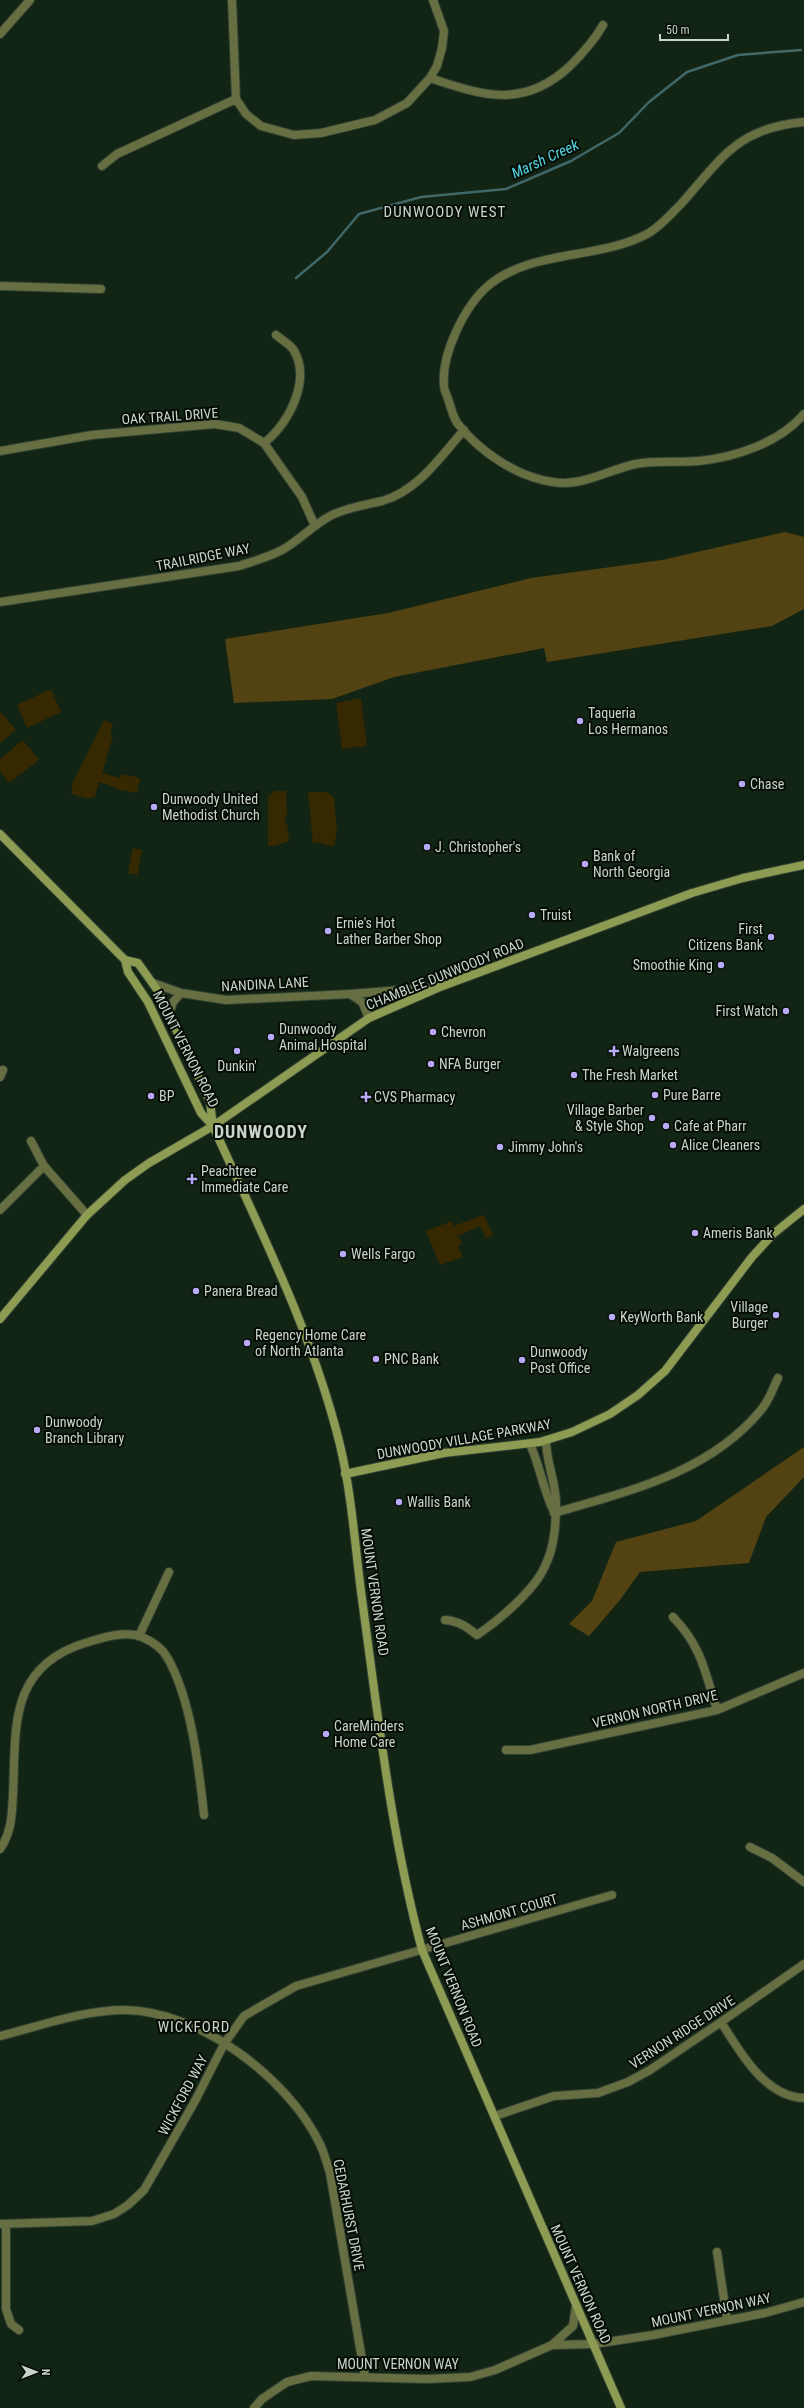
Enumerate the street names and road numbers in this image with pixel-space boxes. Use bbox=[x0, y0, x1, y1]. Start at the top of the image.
street label: OAK TRAIL DRIVE bbox=[121, 405, 219, 427]
street label: TRAILRIDGE WAY bbox=[155, 540, 252, 574]
street label: CHAMBLEE DUNWOODY ROAD bbox=[364, 935, 526, 1013]
street label: NANDINA LANE bbox=[221, 974, 309, 994]
street label: MOUNT VERNON ROAD bbox=[150, 988, 222, 1110]
street label: DUNWOODY VILLAGE PARKWAY bbox=[376, 1416, 553, 1462]
street label: MOUNT VERNON ROAD bbox=[358, 1527, 392, 1657]
street label: VERNON NORTH DRIVE bbox=[591, 1687, 719, 1731]
street label: ASHMONT COURT bbox=[459, 1891, 559, 1933]
street label: MOUNT VERNON ROAD bbox=[423, 1924, 485, 2050]
street label: VERNON RIDGE DRIVE bbox=[626, 1992, 738, 2072]
street label: WICKFORD WAY bbox=[155, 2052, 211, 2138]
street label: CEDARHURST DRIVE bbox=[330, 2158, 368, 2272]
street label: MOUNT VERNON ROAD bbox=[548, 2222, 614, 2346]
street label: MOUNT VERNON WAY bbox=[650, 2289, 773, 2330]
street label: MOUNT VERNON WAY bbox=[337, 2356, 460, 2372]

